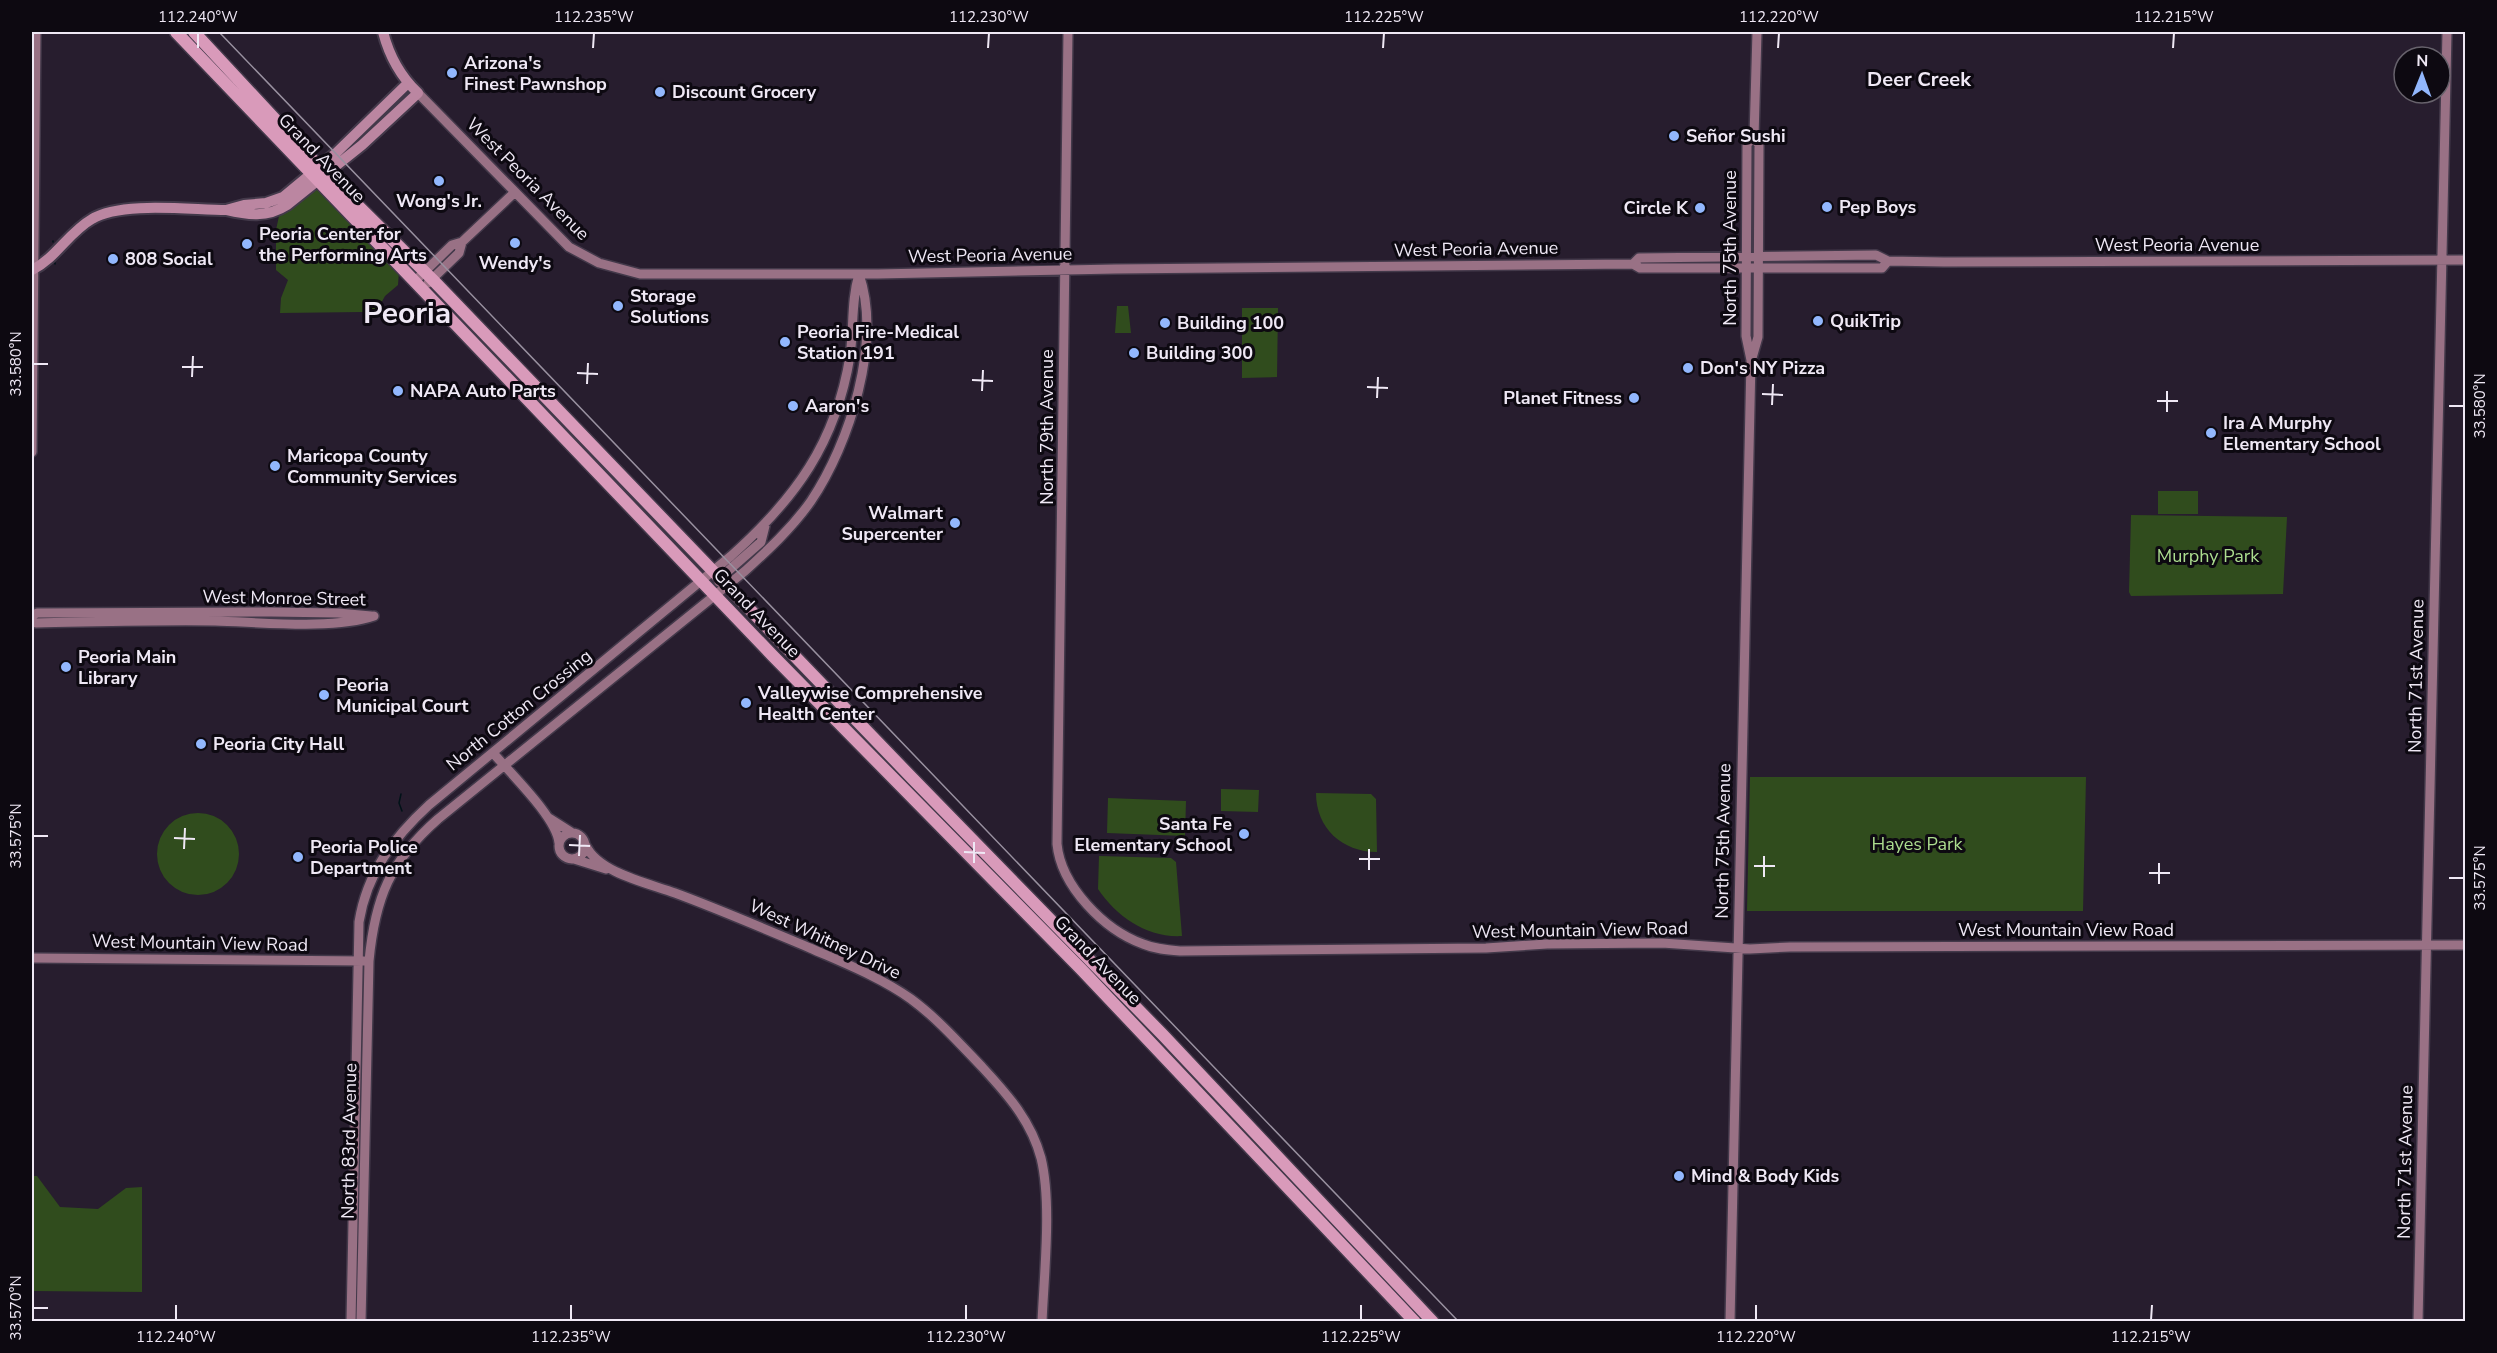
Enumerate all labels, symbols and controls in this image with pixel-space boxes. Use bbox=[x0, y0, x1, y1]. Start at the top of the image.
text: 112.240°W bbox=[158, 7, 238, 27]
text: 112.235°W bbox=[554, 7, 634, 27]
text: 112.230°W bbox=[949, 7, 1029, 27]
text: 112.225°W bbox=[1344, 7, 1424, 27]
text: 112.220°W bbox=[1739, 7, 1819, 27]
text: 112.215°W bbox=[2134, 7, 2214, 27]
north arrow bbox=[2392, 45, 2452, 105]
text: N bbox=[2416, 50, 2428, 72]
place label: Arizona's Finest Pawnshop bbox=[464, 51, 607, 96]
marker: Arizona's Finest Pawnshop bbox=[445, 66, 459, 80]
district label: Deer Creek bbox=[1867, 66, 1972, 93]
place label: Discount Grocery bbox=[672, 80, 817, 104]
marker: Discount Grocery bbox=[653, 85, 667, 99]
street label: Grand Avenue bbox=[273, 108, 371, 208]
street label: West Peoria Avenue bbox=[461, 112, 595, 246]
place label: Señor Sushi bbox=[1686, 124, 1786, 148]
marker: Señor Sushi bbox=[1667, 129, 1681, 143]
street label: North 75th Avenue bbox=[1718, 170, 1742, 326]
marker: Wong's Jr. bbox=[432, 174, 446, 188]
place label: Wong's Jr. bbox=[396, 189, 482, 213]
place label: Pep Boys bbox=[1839, 195, 1917, 219]
place label: Circle K bbox=[1624, 196, 1689, 220]
marker: Pep Boys bbox=[1820, 200, 1834, 214]
marker: Circle K bbox=[1693, 201, 1707, 215]
place label: Peoria Center for the Performing Arts bbox=[259, 222, 427, 267]
street label: West Peoria Avenue bbox=[2095, 233, 2259, 257]
marker: Wendy's bbox=[508, 236, 522, 250]
street label: West Peoria Avenue bbox=[1394, 236, 1558, 262]
marker: Peoria Center for the Performing Arts bbox=[240, 237, 254, 251]
street label: West Peoria Avenue bbox=[908, 242, 1072, 268]
place label: 808 Social bbox=[125, 247, 213, 271]
place label: Wendy's bbox=[479, 251, 552, 275]
marker: 808 Social bbox=[106, 252, 120, 266]
place label: Storage Solutions bbox=[630, 284, 709, 329]
district label: Peoria bbox=[363, 293, 451, 334]
marker: Storage Solutions bbox=[611, 299, 625, 313]
place label: QuikTrip bbox=[1830, 309, 1901, 333]
place label: Building 100 bbox=[1177, 311, 1284, 335]
marker: QuikTrip bbox=[1811, 314, 1825, 328]
marker: Building 100 bbox=[1158, 316, 1172, 330]
place label: Peoria Fire-Medical Station 191 bbox=[797, 320, 959, 365]
text: 33.580°N bbox=[6, 331, 26, 397]
marker: Peoria Fire-Medical Station 191 bbox=[778, 335, 792, 349]
place label: Building 300 bbox=[1146, 341, 1253, 365]
marker: Building 300 bbox=[1127, 346, 1141, 360]
street label: North 79th Avenue bbox=[1035, 349, 1059, 505]
place label: Don's NY Pizza bbox=[1700, 356, 1825, 380]
marker: Don's NY Pizza bbox=[1681, 361, 1695, 375]
text: 33.580°N bbox=[2470, 373, 2490, 439]
place label: NAPA Auto Parts bbox=[410, 379, 556, 403]
marker: NAPA Auto Parts bbox=[391, 384, 405, 398]
place label: Planet Fitness bbox=[1503, 386, 1622, 410]
marker: Planet Fitness bbox=[1627, 391, 1641, 405]
place label: Aaron's bbox=[805, 394, 869, 418]
marker: Aaron's bbox=[786, 399, 800, 413]
place label: Ira A Murphy Elementary School bbox=[2223, 411, 2381, 456]
marker: Ira A Murphy Elementary School bbox=[2204, 426, 2218, 440]
place label: Maricopa County Community Services bbox=[287, 444, 457, 489]
marker: Maricopa County Community Services bbox=[268, 459, 282, 473]
place label: Walmart Supercenter bbox=[842, 501, 943, 546]
marker: Walmart Supercenter bbox=[948, 516, 962, 530]
park label: Murphy Park bbox=[2157, 544, 2260, 568]
street label: Grand Avenue bbox=[708, 563, 806, 663]
street label: West Monroe Street bbox=[202, 585, 366, 611]
street label: North 71st Avenue bbox=[2403, 599, 2429, 753]
street label: North Cotton Crossing bbox=[441, 644, 597, 776]
place label: Peoria Main Library bbox=[78, 645, 176, 690]
marker: Peoria Main Library bbox=[59, 660, 73, 674]
place label: Peoria Municipal Court bbox=[336, 673, 468, 718]
place label: Valleywise Comprehensive Health Center bbox=[757, 681, 983, 726]
marker: Peoria Municipal Court bbox=[317, 688, 331, 702]
marker: Valleywise Comprehensive Health Center bbox=[739, 696, 753, 710]
place label: Peoria City Hall bbox=[213, 732, 344, 756]
marker: Peoria City Hall bbox=[194, 737, 208, 751]
street label: North 75th Avenue bbox=[1710, 763, 1736, 919]
text: 33.575°N bbox=[6, 803, 26, 869]
place label: Santa Fe Elementary School bbox=[1074, 812, 1232, 857]
marker: Santa Fe Elementary School bbox=[1237, 827, 1251, 841]
park label: Hayes Park bbox=[1871, 832, 1964, 856]
place label: Peoria Police Department bbox=[310, 835, 418, 880]
text: 33.575°N bbox=[2470, 845, 2490, 911]
marker: Peoria Police Department bbox=[291, 850, 305, 864]
street label: West Whitney Drive bbox=[745, 893, 905, 985]
street label: Grand Avenue bbox=[1049, 910, 1147, 1010]
street label: West Mountain View Road bbox=[1472, 916, 1688, 944]
street label: West Mountain View Road bbox=[1958, 918, 2174, 942]
street label: West Mountain View Road bbox=[92, 929, 308, 957]
street label: North 83rd Avenue bbox=[336, 1063, 362, 1219]
street label: North 71st Avenue bbox=[2392, 1085, 2418, 1239]
place label: Mind & Body Kids bbox=[1691, 1164, 1840, 1188]
marker: Mind & Body Kids bbox=[1672, 1169, 1686, 1183]
text: 33.570°N bbox=[6, 1275, 26, 1341]
text: 112.240°W bbox=[136, 1327, 216, 1347]
text: 112.235°W bbox=[531, 1327, 611, 1347]
text: 112.230°W bbox=[926, 1327, 1006, 1347]
text: 112.225°W bbox=[1321, 1327, 1401, 1347]
text: 112.220°W bbox=[1716, 1327, 1796, 1347]
text: 112.215°W bbox=[2111, 1327, 2191, 1347]

